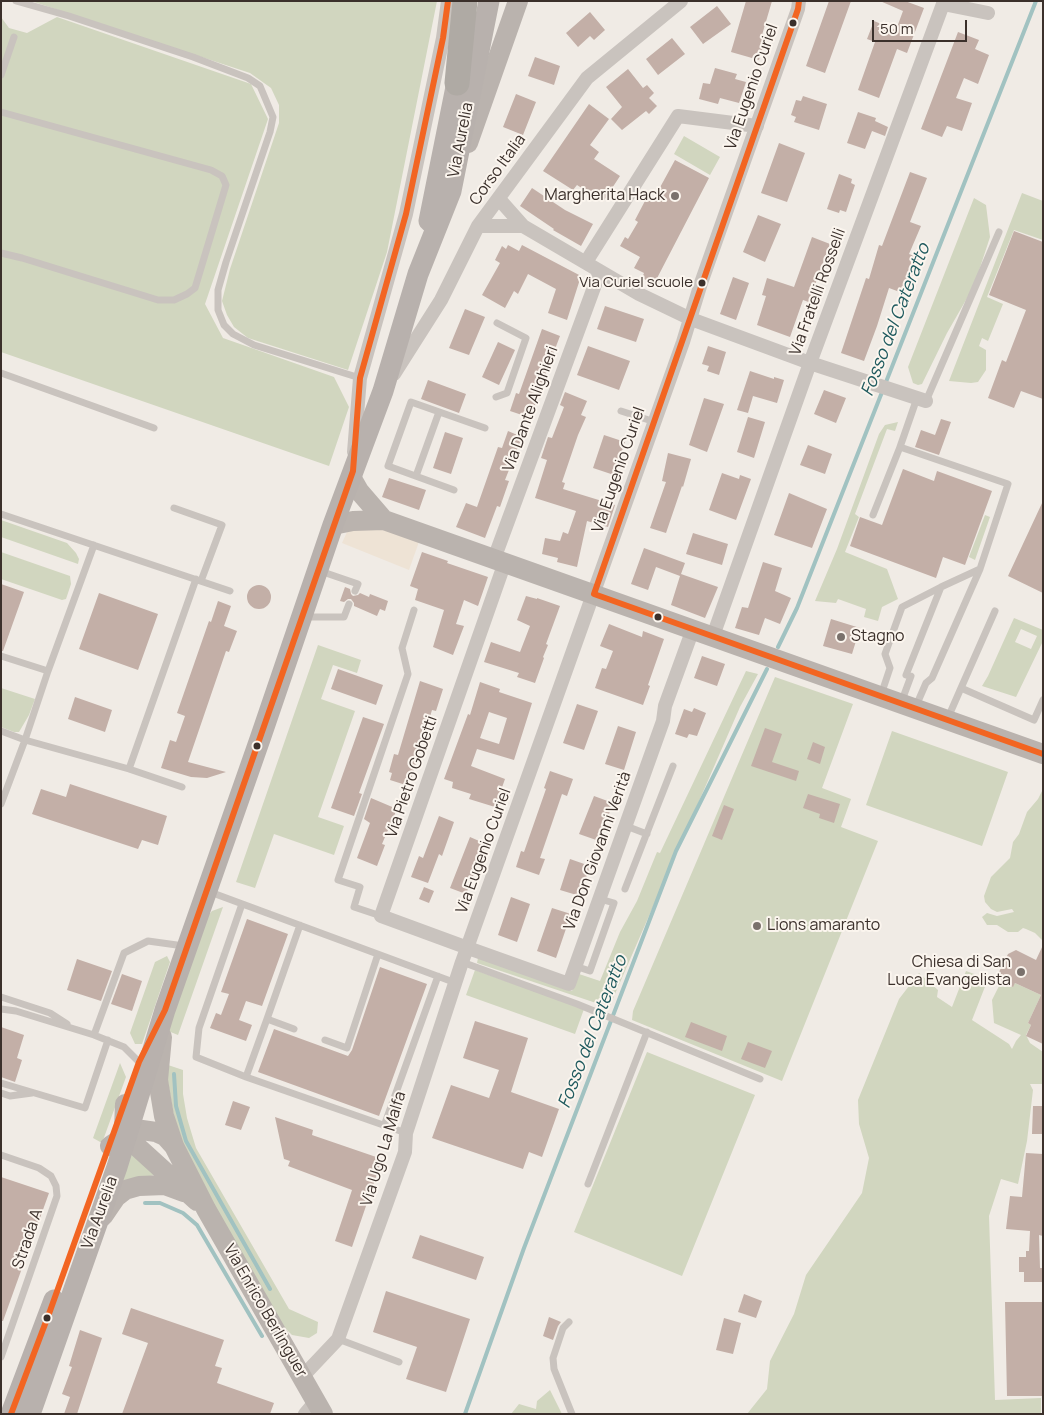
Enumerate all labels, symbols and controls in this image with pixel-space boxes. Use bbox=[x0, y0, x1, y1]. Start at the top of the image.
scale bar bbox=[874, 10, 969, 42]
unlabelled marker bbox=[788, 18, 798, 28]
text: 50 m bbox=[880, 18, 914, 39]
street label: Via Eugenio Curiel bbox=[721, 22, 783, 152]
street label: Via Aurelia bbox=[444, 101, 478, 179]
street label: Corso Italia bbox=[466, 131, 530, 209]
place label: Margherita Hack bbox=[544, 186, 665, 206]
marker: Margherita Hack bbox=[669, 190, 681, 202]
street label: Via Fratelli Rosselli bbox=[786, 226, 850, 358]
water label: Fosso del Cateratto bbox=[857, 241, 935, 399]
place label: Via Curiel scuole bbox=[579, 274, 693, 292]
marker: Via Curiel scuole bbox=[697, 278, 707, 288]
street label: Via Dante Alighieri bbox=[499, 344, 563, 474]
street label: Via Eugenio Curiel bbox=[588, 405, 650, 535]
unlabelled marker bbox=[653, 612, 663, 622]
place label: Stagno bbox=[851, 627, 905, 647]
marker: Stagno bbox=[835, 631, 847, 643]
street label: Via Pietro Gobetti bbox=[382, 713, 442, 841]
unlabelled marker bbox=[252, 741, 262, 751]
street label: Via Don Giovanni Verità bbox=[560, 769, 636, 933]
street label: Via Eugenio Curiel bbox=[452, 786, 516, 916]
place label: Lions amaranto bbox=[767, 916, 880, 936]
marker: Lions amaranto bbox=[751, 920, 763, 932]
water label: Fosso del Cateratto bbox=[554, 953, 632, 1111]
place label: Chiesa di San Luca Evangelista bbox=[887, 953, 1011, 991]
marker: Chiesa di San Luca Evangelista bbox=[1015, 966, 1027, 978]
street label: Via Ugo La Malfa bbox=[357, 1089, 411, 1209]
street label: Via Aurelia bbox=[78, 1174, 122, 1252]
street label: Strada A bbox=[9, 1206, 47, 1272]
street label: Via Enrico Berlinguer bbox=[219, 1241, 311, 1381]
unlabelled marker bbox=[42, 1313, 52, 1323]

